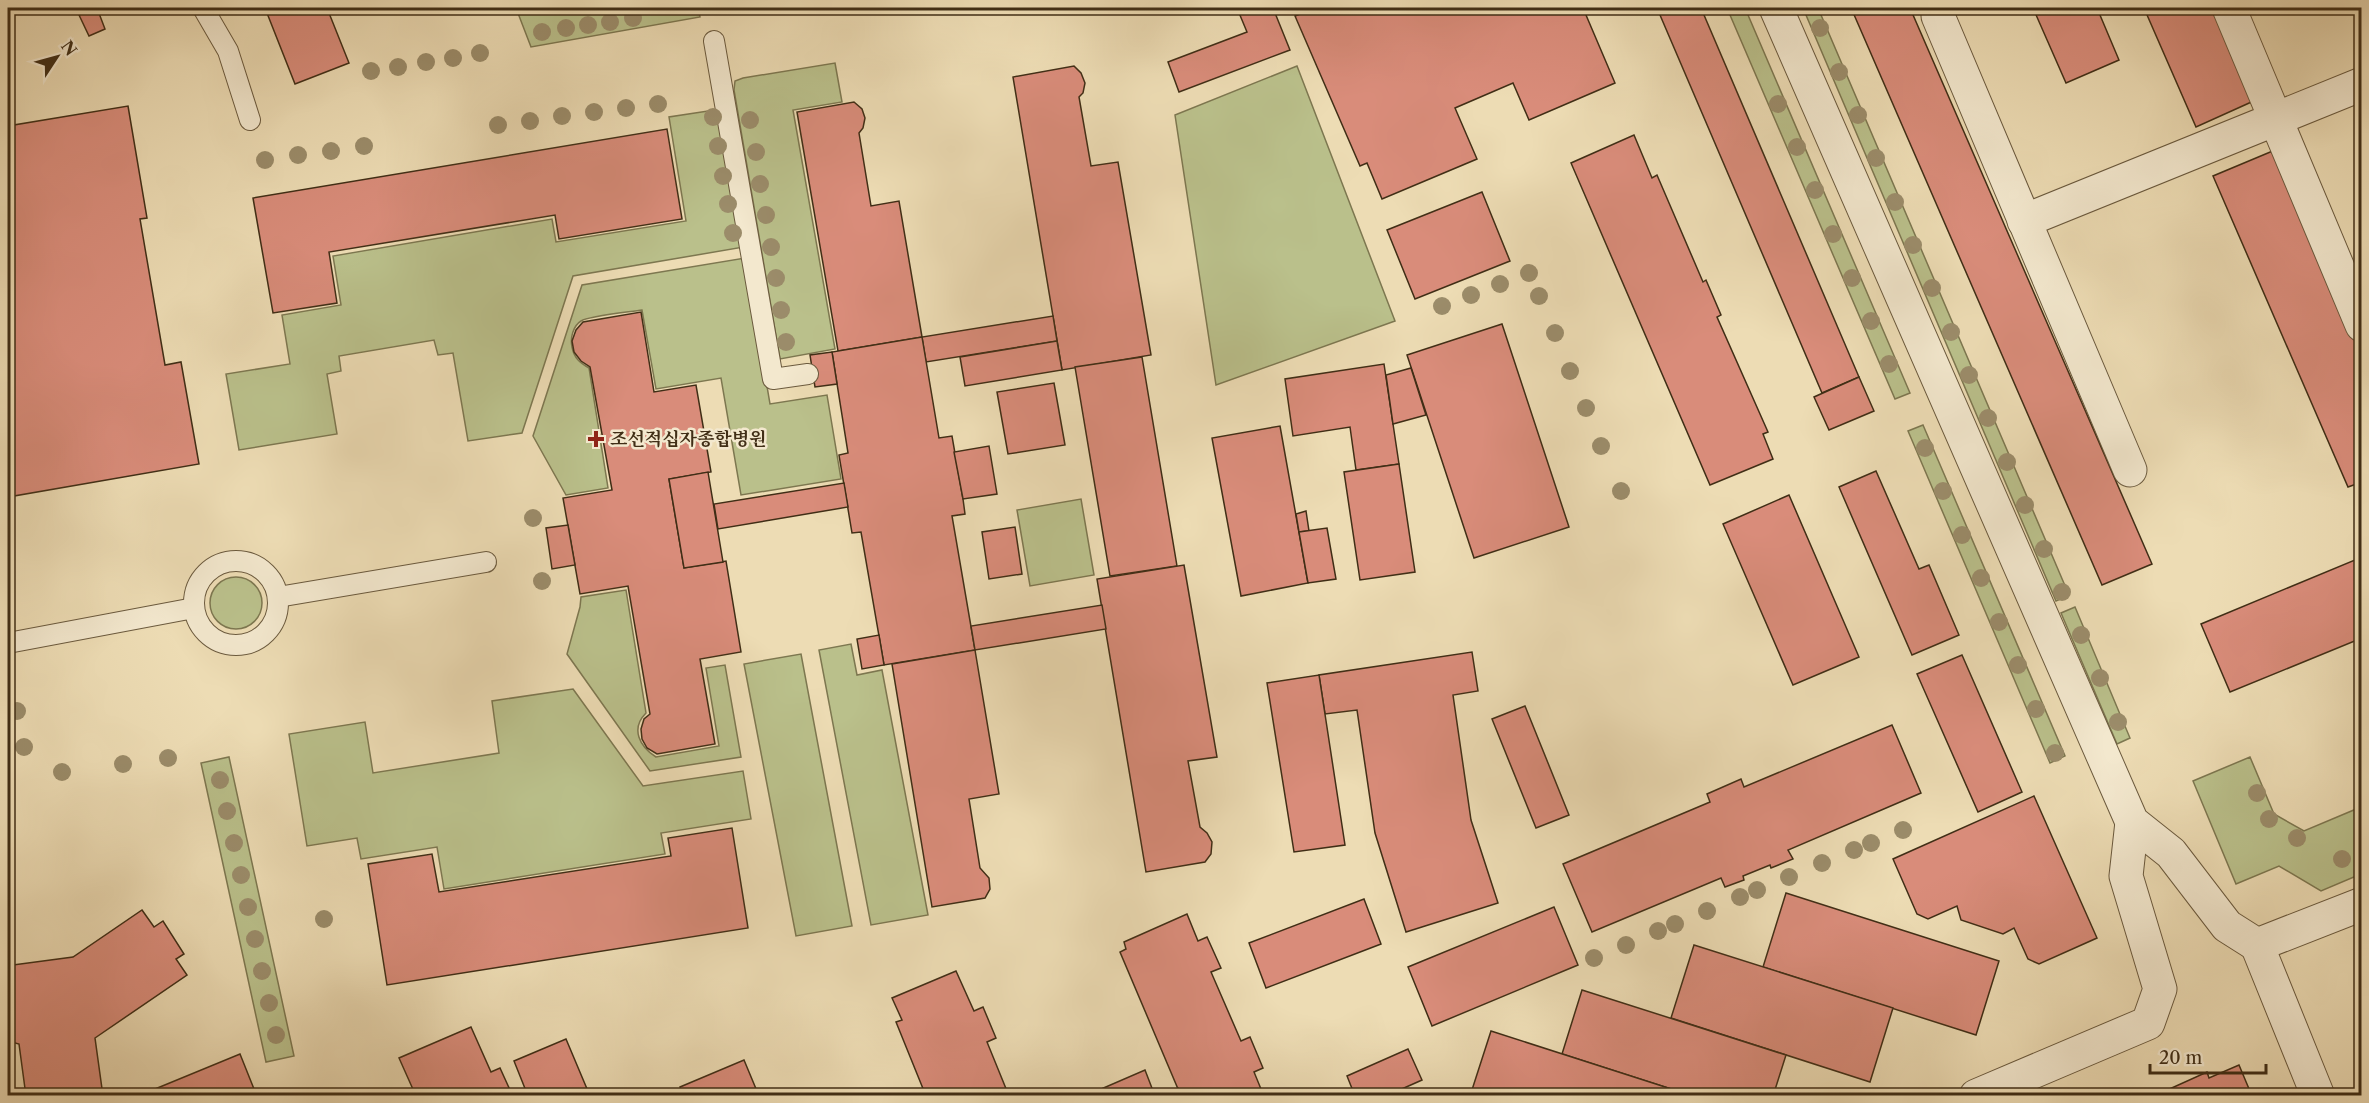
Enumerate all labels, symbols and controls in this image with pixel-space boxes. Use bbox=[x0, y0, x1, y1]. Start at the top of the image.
north arrow bbox=[27, 27, 87, 87]
text: N bbox=[57, 37, 81, 60]
place label: 조선적십자종합병원 bbox=[610, 428, 767, 450]
marker: 조선적십자종합병원 bbox=[587, 430, 605, 448]
scale bar bbox=[2150, 1037, 2266, 1075]
text: 20 m bbox=[2159, 1047, 2203, 1069]

